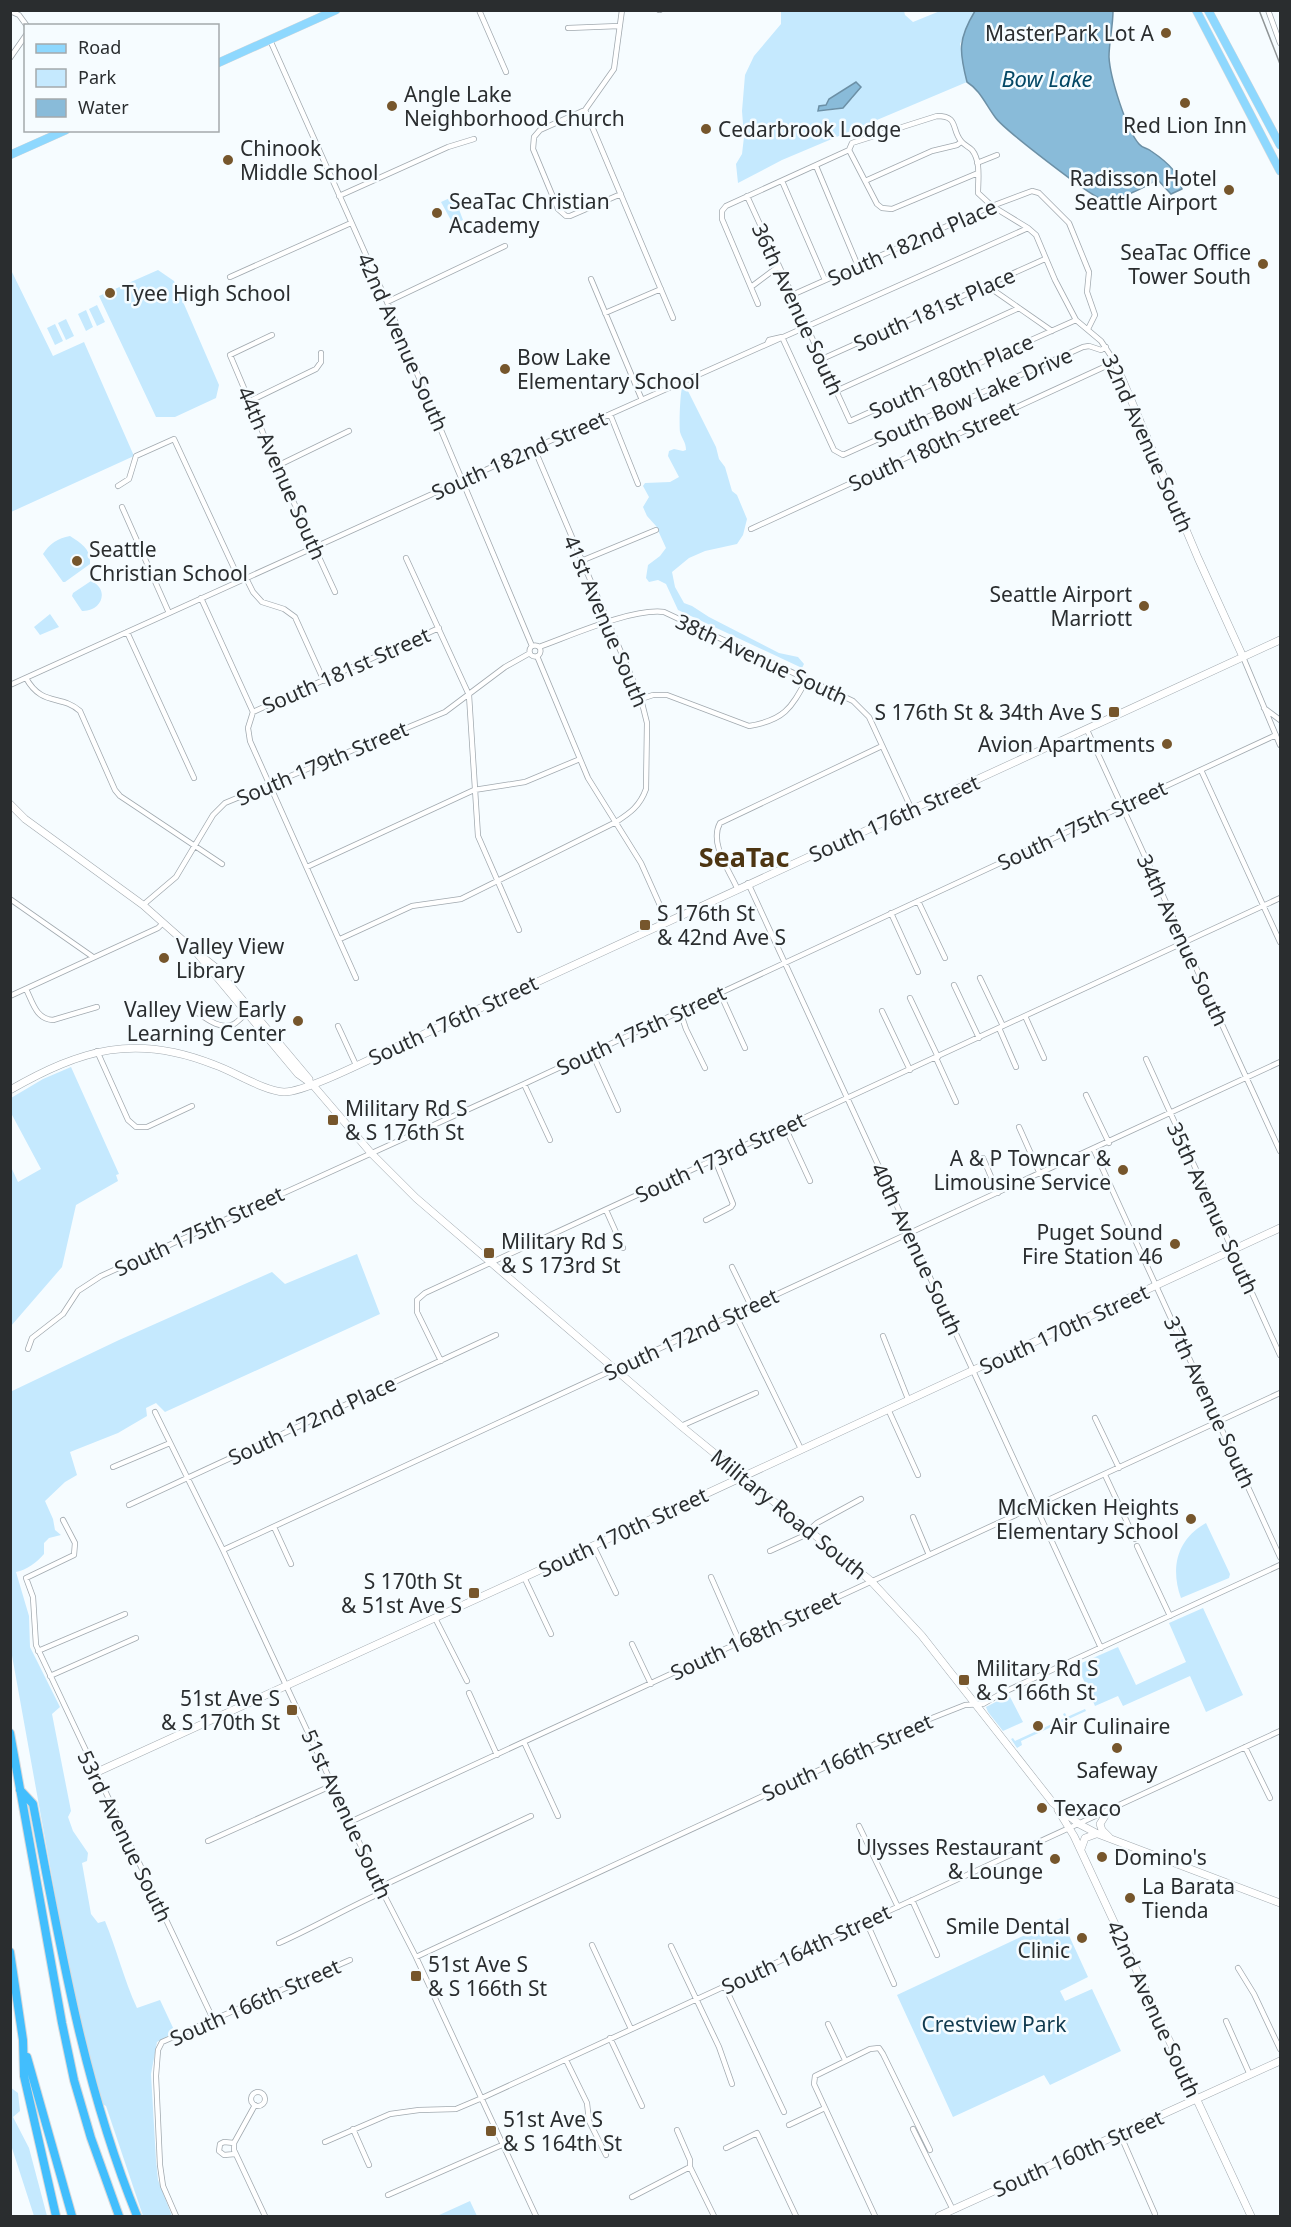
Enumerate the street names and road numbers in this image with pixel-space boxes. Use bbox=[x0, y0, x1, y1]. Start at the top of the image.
street label: South 182nd Place bbox=[823, 192, 1001, 292]
street label: 36th Avenue South bbox=[746, 218, 850, 400]
street label: 42nd Avenue South bbox=[351, 248, 455, 436]
street label: South 181st Place bbox=[849, 261, 1019, 357]
street label: South 180th Place bbox=[864, 327, 1038, 425]
street label: South Bow Lake Drive bbox=[869, 341, 1077, 453]
street label: 32nd Avenue South bbox=[1096, 349, 1200, 537]
street label: 44th Avenue South bbox=[231, 382, 333, 564]
street label: South 180th Street bbox=[844, 394, 1023, 498]
street label: South 182nd Street bbox=[427, 404, 612, 506]
street label: 41st Avenue South bbox=[557, 531, 655, 711]
street label: 38th Avenue South bbox=[671, 607, 853, 711]
street label: South 181st Street bbox=[258, 620, 435, 720]
street label: South 179th Street bbox=[232, 714, 413, 812]
street label: South 176th Street bbox=[804, 768, 984, 868]
street label: South 175th Street bbox=[993, 773, 1172, 877]
street label: 34th Avenue South bbox=[1131, 849, 1235, 1031]
street label: South 176th Street bbox=[364, 968, 543, 1072]
street label: South 175th Street bbox=[552, 978, 731, 1082]
street label: South 173rd Street bbox=[630, 1105, 810, 1209]
street label: 35th Avenue South bbox=[1161, 1117, 1265, 1299]
street label: 40th Avenue South bbox=[865, 1158, 969, 1340]
street label: South 175th Street bbox=[110, 1179, 289, 1283]
street label: South 170th Street bbox=[975, 1277, 1154, 1381]
street label: South 172nd Street bbox=[599, 1281, 783, 1387]
street label: 37th Avenue South bbox=[1158, 1311, 1262, 1493]
street label: South 172nd Place bbox=[223, 1369, 401, 1471]
street label: Military Road South bbox=[705, 1442, 873, 1586]
street label: South 170th Street bbox=[534, 1480, 713, 1584]
street label: South 168th Street bbox=[666, 1583, 845, 1687]
street label: South 166th Street bbox=[757, 1707, 937, 1807]
street label: 51st Avenue South bbox=[295, 1725, 399, 1903]
street label: 53rd Avenue South bbox=[71, 1746, 179, 1926]
street label: South 164th Street bbox=[717, 1897, 896, 2001]
street label: 42nd Avenue South bbox=[1101, 1916, 1207, 2102]
street label: South 166th Street bbox=[165, 1952, 345, 2052]
street label: South 160th Street bbox=[988, 2103, 1168, 2203]

